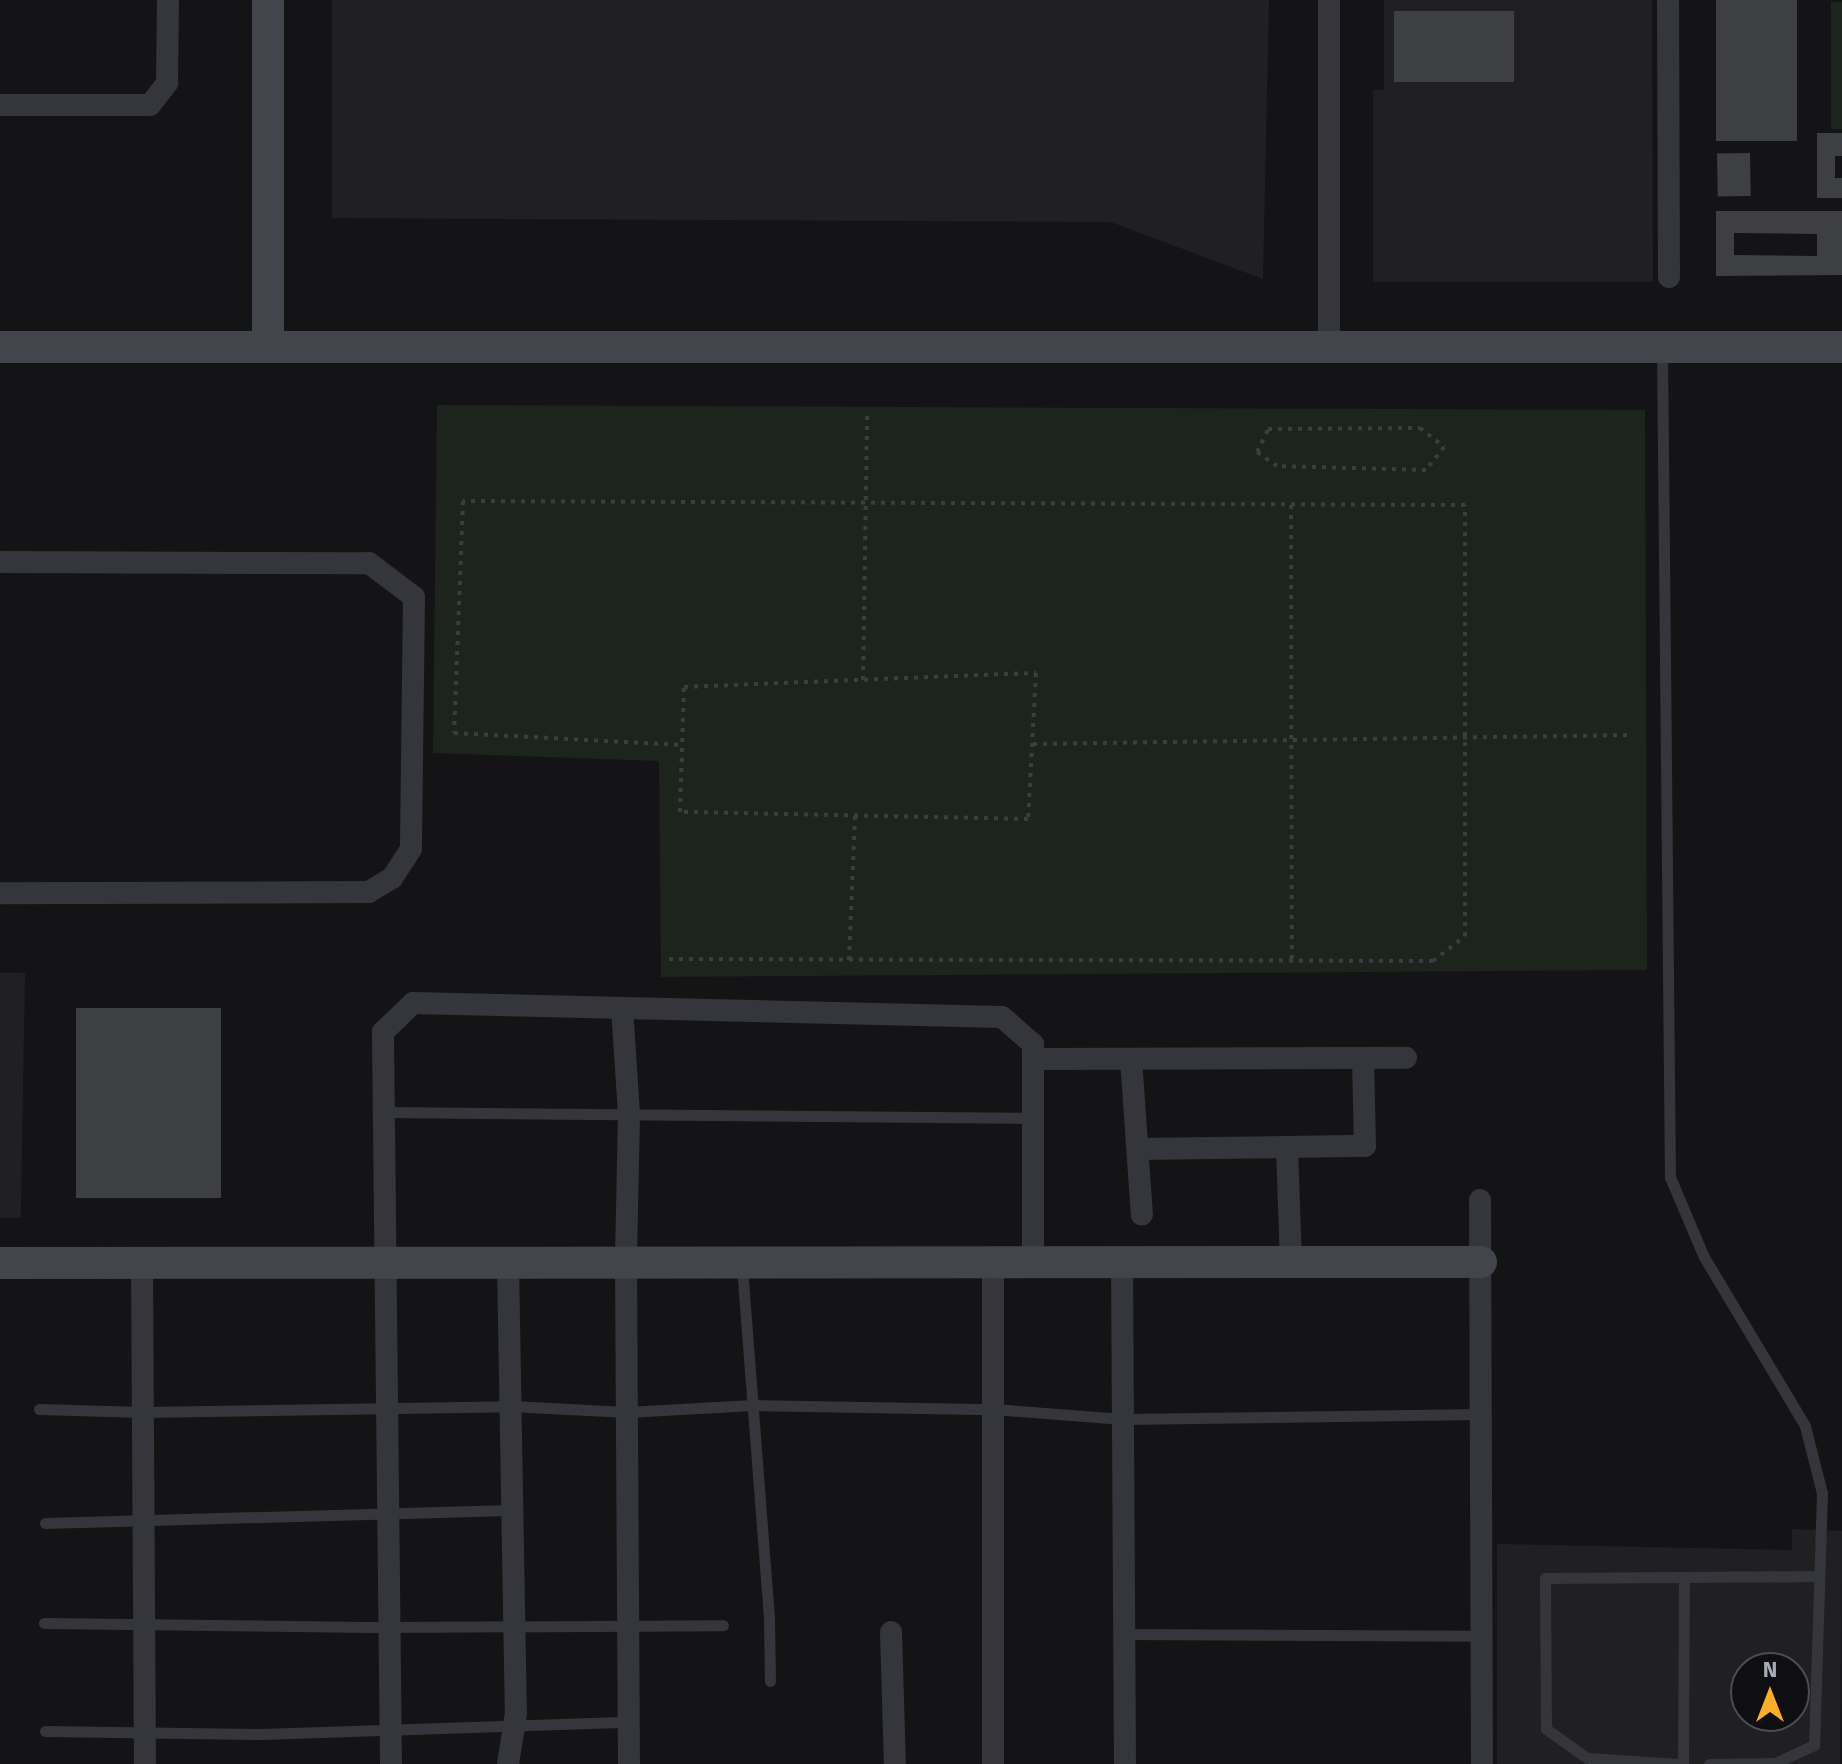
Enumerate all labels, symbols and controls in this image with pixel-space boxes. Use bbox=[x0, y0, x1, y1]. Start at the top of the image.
north arrow bbox=[1730, 1652, 1810, 1732]
text: N bbox=[1763, 1656, 1777, 1683]

